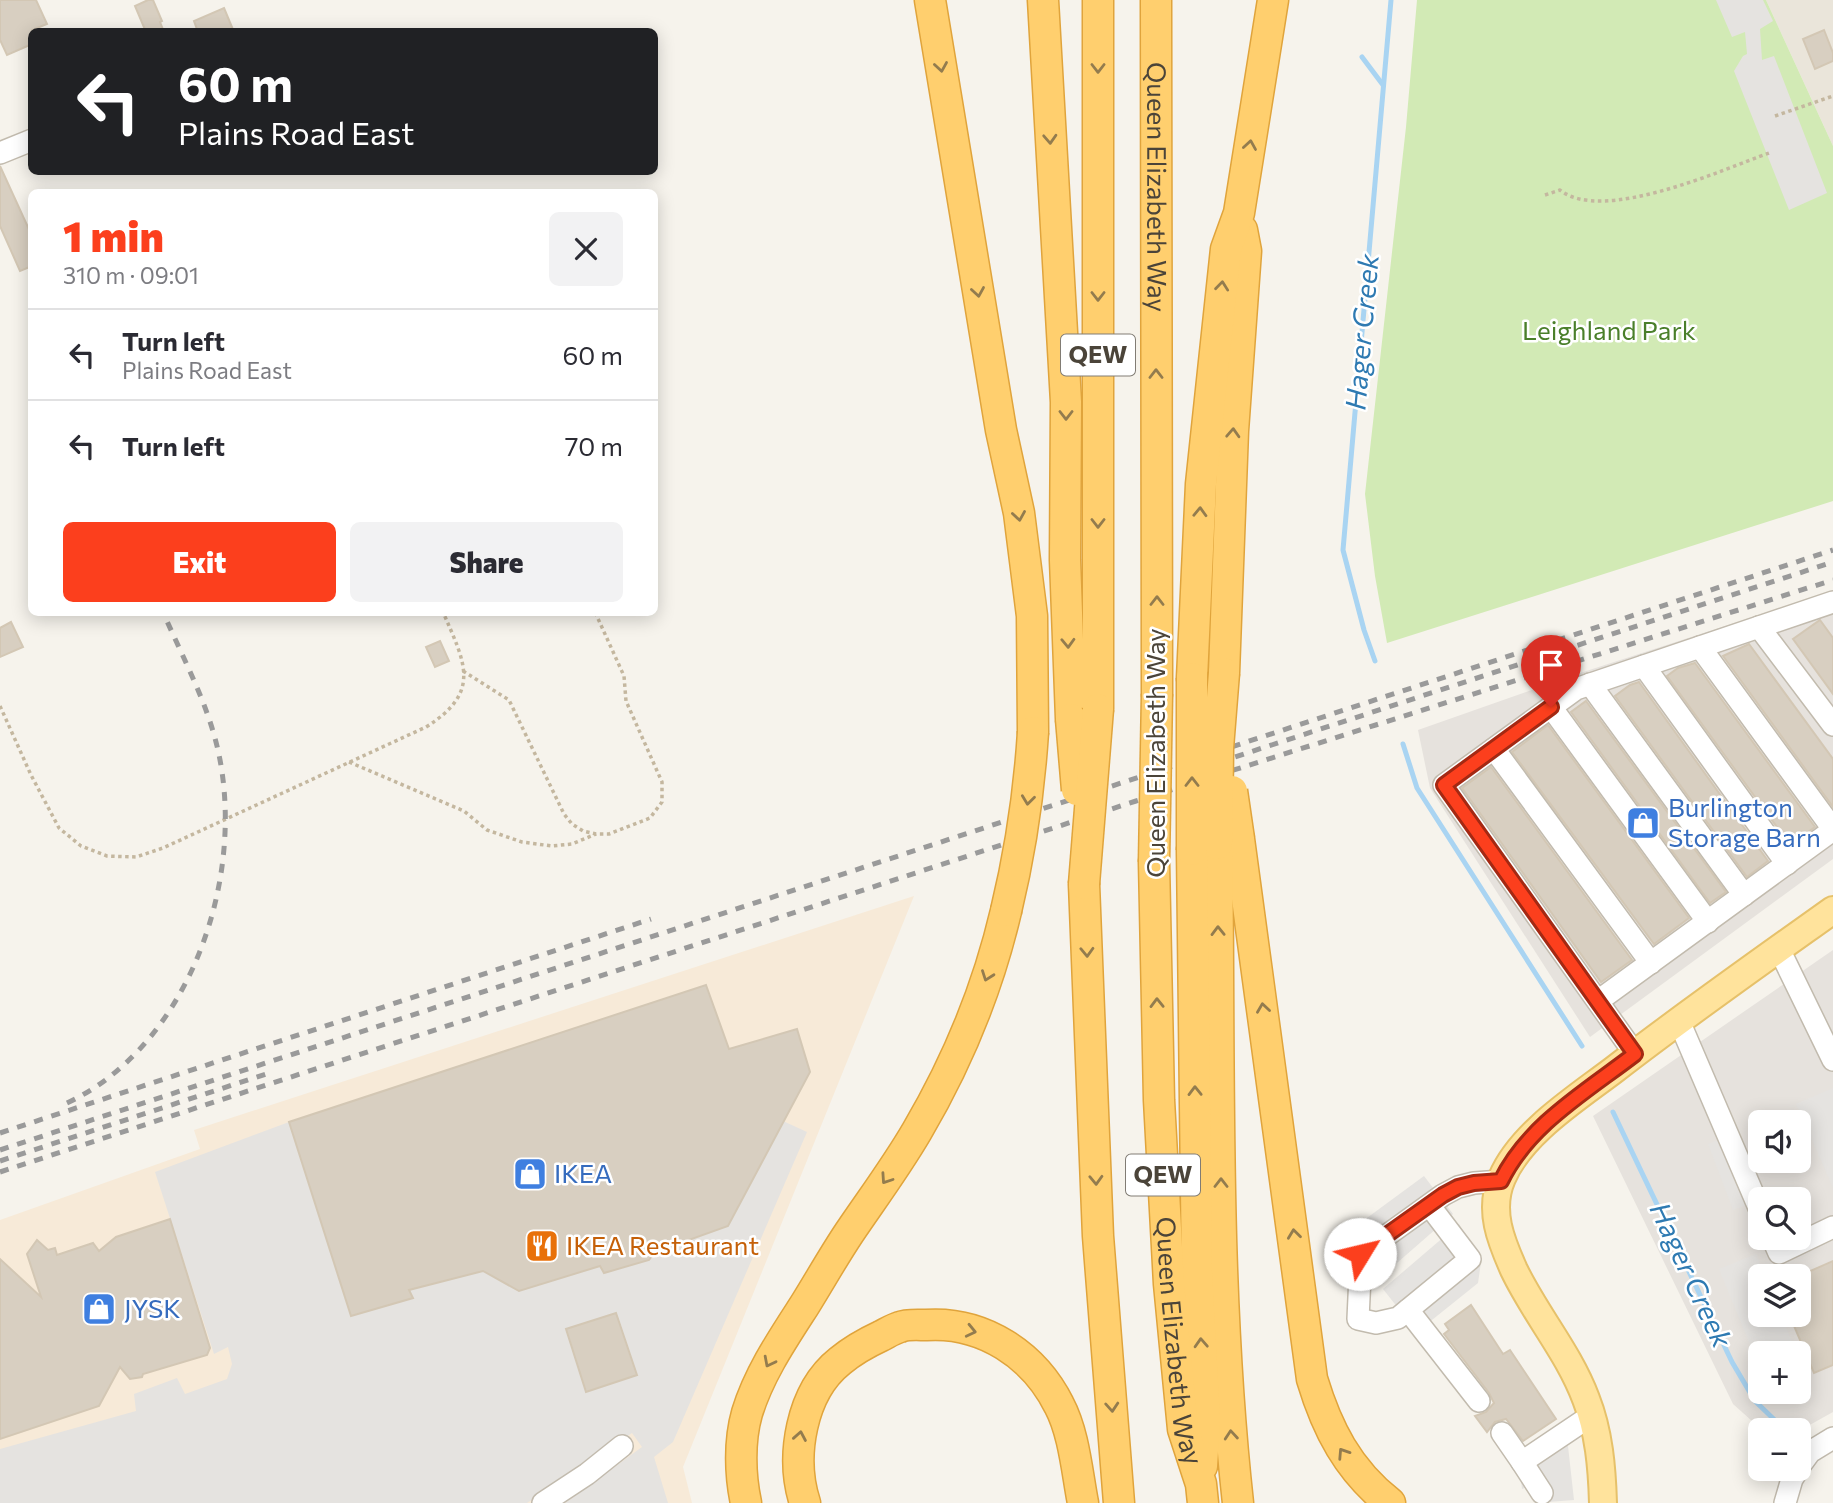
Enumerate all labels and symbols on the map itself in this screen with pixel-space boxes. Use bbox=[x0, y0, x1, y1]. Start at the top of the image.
one-way arrow bbox=[933, 61, 948, 73]
street label: Queen Elizabeth Way bbox=[1142, 62, 1173, 312]
one-way arrow bbox=[1090, 63, 1106, 74]
one-way arrow bbox=[1042, 134, 1057, 145]
one-way arrow bbox=[1242, 140, 1257, 151]
water label: Hager Creek bbox=[1337, 252, 1385, 411]
one-way arrow bbox=[1214, 280, 1229, 291]
one-way arrow bbox=[970, 286, 985, 298]
one-way arrow bbox=[1090, 291, 1106, 301]
park label: Leighland Park bbox=[1522, 314, 1696, 345]
road number: QEW bbox=[1061, 334, 1135, 376]
one-way arrow bbox=[1148, 368, 1164, 379]
one-way arrow bbox=[1058, 410, 1074, 421]
one-way arrow bbox=[1226, 427, 1241, 438]
one-way arrow bbox=[1193, 506, 1208, 517]
one-way arrow bbox=[1011, 510, 1026, 522]
one-way arrow bbox=[1090, 518, 1106, 529]
one-way arrow bbox=[1149, 596, 1165, 606]
street label: Queen Elizabeth Way bbox=[1139, 628, 1170, 878]
pin bbox=[1521, 635, 1581, 707]
one-way arrow bbox=[1061, 637, 1076, 648]
one-way arrow bbox=[1184, 776, 1200, 786]
place label: Burlington Storage Barn bbox=[1668, 791, 1821, 852]
one-way arrow bbox=[1020, 794, 1035, 806]
shop icon: Burlington Storage Barn bbox=[1624, 804, 1662, 842]
one-way arrow bbox=[1210, 926, 1226, 936]
one-way arrow bbox=[1079, 947, 1094, 958]
one-way arrow bbox=[981, 970, 995, 982]
one-way arrow bbox=[1149, 997, 1165, 1008]
one-way arrow bbox=[1255, 1002, 1270, 1014]
one-way arrow bbox=[1187, 1085, 1203, 1096]
road number: QEW bbox=[1126, 1154, 1200, 1196]
shop icon: IKEA bbox=[511, 1155, 549, 1193]
place label: IKEA bbox=[554, 1157, 612, 1188]
one-way arrow bbox=[882, 1171, 894, 1184]
one-way arrow bbox=[1088, 1175, 1103, 1186]
one-way arrow bbox=[1213, 1178, 1229, 1188]
water label: Hager Creek bbox=[1643, 1196, 1741, 1353]
street label: Queen Elizabeth Way bbox=[1151, 1216, 1211, 1468]
position arrow bbox=[1323, 1217, 1397, 1291]
restaurant icon: IKEA Restaurant bbox=[523, 1227, 561, 1265]
one-way arrow bbox=[1286, 1228, 1301, 1240]
place label: IKEA Restaurant bbox=[566, 1229, 759, 1260]
shop icon: JYSK bbox=[80, 1290, 118, 1328]
place label: JYSK bbox=[124, 1292, 181, 1323]
one-way arrow bbox=[965, 1322, 977, 1337]
one-way arrow bbox=[1193, 1337, 1208, 1348]
one-way arrow bbox=[764, 1355, 777, 1368]
one-way arrow bbox=[1104, 1402, 1119, 1413]
one-way arrow bbox=[1224, 1429, 1239, 1440]
one-way arrow bbox=[792, 1430, 807, 1442]
one-way arrow bbox=[1339, 1448, 1352, 1461]

